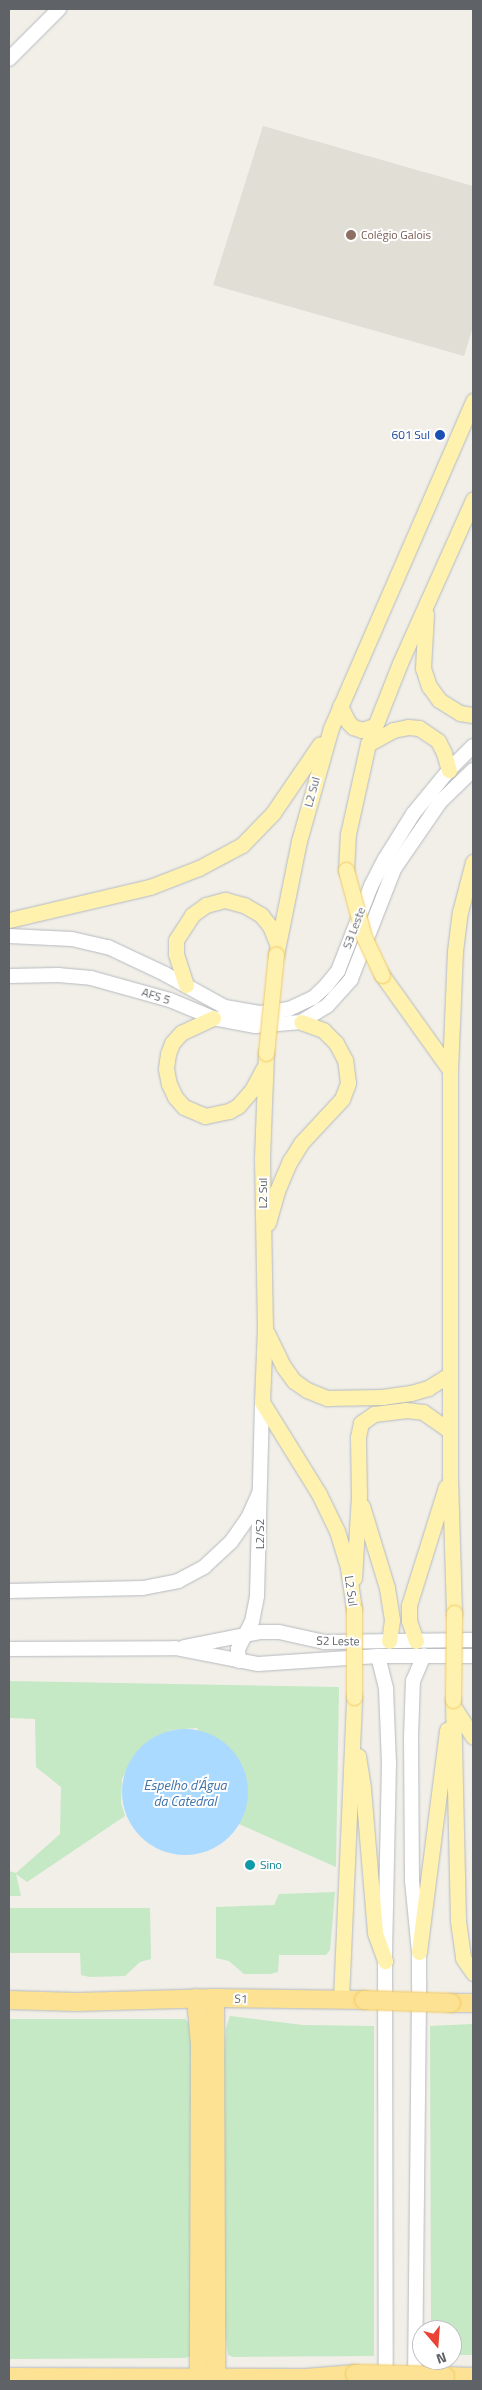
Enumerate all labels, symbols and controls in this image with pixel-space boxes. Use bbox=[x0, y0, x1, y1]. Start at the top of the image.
place label: Colégio Galois bbox=[361, 228, 431, 242]
marker: Colégio Galois bbox=[345, 229, 357, 241]
place label: 601 Sul bbox=[392, 428, 430, 442]
marker: 601 Sul bbox=[434, 429, 446, 441]
street label: L2 Sul bbox=[301, 775, 323, 809]
street label: S3 Leste bbox=[339, 905, 369, 951]
street label: AFS 5 bbox=[140, 985, 172, 1007]
street label: L2 Sul bbox=[256, 1178, 270, 1208]
street label: L2/S2 bbox=[253, 1519, 267, 1549]
street label: L2 Sul bbox=[342, 1575, 360, 1607]
street label: S2 Leste bbox=[316, 1633, 360, 1649]
water label: Espelho d'Água da Catedral bbox=[143, 1777, 227, 1810]
place label: Sino bbox=[260, 1858, 282, 1872]
marker: Sino bbox=[244, 1859, 256, 1871]
street label: S1 bbox=[234, 1992, 248, 2006]
north arrow bbox=[412, 2320, 462, 2370]
text: N bbox=[434, 2347, 449, 2370]

